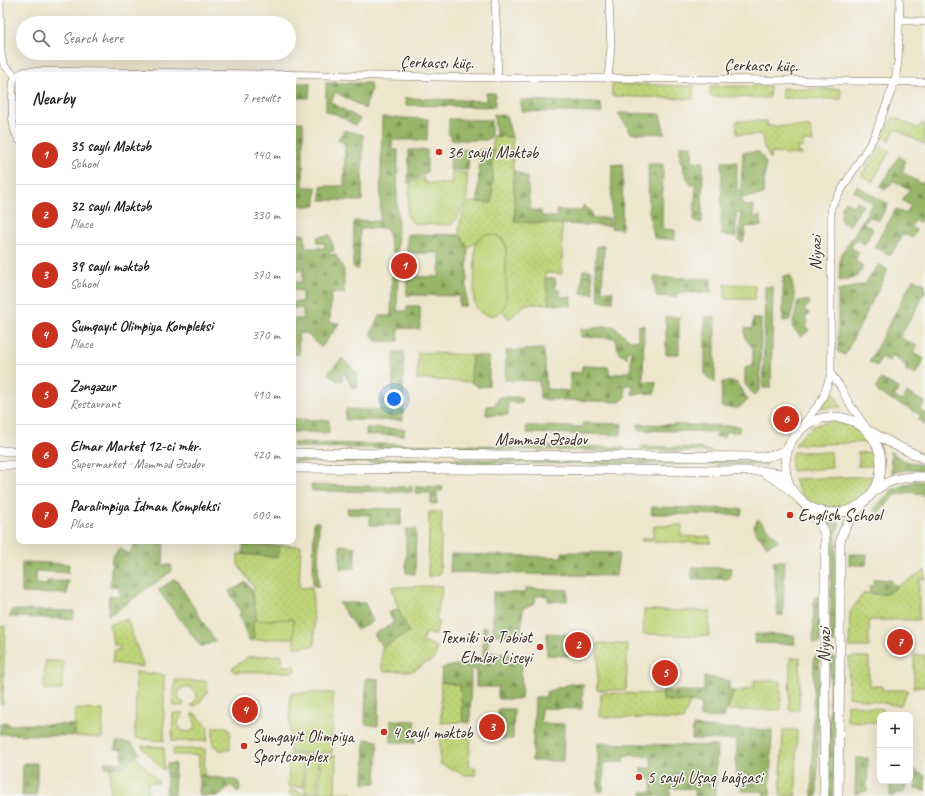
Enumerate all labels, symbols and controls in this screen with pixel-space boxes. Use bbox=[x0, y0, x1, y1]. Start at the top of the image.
search box bbox=[16, 16, 296, 60]
icon: search bbox=[30, 27, 52, 49]
text: Search here bbox=[62, 29, 123, 48]
street label: Çerkassı küç. bbox=[400, 51, 475, 75]
street label: Çerkassı küç. bbox=[724, 54, 799, 78]
text: Nearby bbox=[32, 88, 75, 109]
text: 7 results bbox=[242, 90, 280, 106]
text: 35 saylı Məktəb bbox=[70, 137, 151, 156]
place label: 36 saylı Məktəb bbox=[447, 142, 540, 163]
text: 1 bbox=[42, 147, 48, 163]
text: 140 m bbox=[252, 147, 280, 163]
marker: 36 saylı Məktəb bbox=[434, 147, 444, 157]
text: School bbox=[70, 156, 98, 172]
text: 32 saylı Məktəb bbox=[70, 197, 151, 216]
text: 2 bbox=[42, 207, 48, 223]
text: 330 m bbox=[252, 207, 280, 223]
text: Place bbox=[70, 216, 93, 232]
street label: Niyazi bbox=[805, 233, 826, 271]
pin: 1 bbox=[391, 251, 417, 281]
text: 39 saylı məktəb bbox=[70, 257, 149, 276]
text: 3 bbox=[42, 267, 48, 283]
text: 370 m bbox=[252, 267, 280, 283]
text: School bbox=[70, 276, 98, 292]
text: Sumqayıt Olimpiya Kompleksi bbox=[70, 317, 213, 336]
text: 4 bbox=[42, 327, 48, 343]
text: 370 m bbox=[252, 327, 280, 343]
text: Place bbox=[70, 336, 93, 352]
text: Zəngəzur bbox=[70, 377, 116, 396]
text: 5 bbox=[42, 387, 48, 403]
text: 410 m bbox=[252, 387, 280, 403]
your location bbox=[384, 389, 404, 409]
text: Restaurant bbox=[70, 396, 120, 412]
pin: 6 bbox=[773, 404, 799, 434]
street label: Məmməd Əsədov bbox=[495, 429, 588, 450]
text: Elmar Market 12-ci mkr. bbox=[70, 437, 201, 456]
text: 6 bbox=[42, 447, 48, 463]
text: 420 m bbox=[252, 447, 280, 463]
text: Supermarket · Məmməd Əsədov bbox=[70, 456, 204, 472]
text: Paralimpiya İdman Kompleksi bbox=[70, 497, 219, 516]
place label: English School bbox=[798, 505, 885, 526]
text: 7 bbox=[42, 507, 48, 523]
text: 600 m bbox=[252, 507, 280, 523]
marker: English School bbox=[785, 510, 795, 520]
text: Place bbox=[70, 516, 93, 532]
street label: Niyazi bbox=[814, 625, 835, 662]
place label: Texniki və Təbiət Elmlər Liseyi bbox=[440, 627, 535, 668]
pin: 7 bbox=[887, 627, 913, 657]
pin: 2 bbox=[565, 630, 591, 660]
marker: Texniki və Təbiət Elmlər Liseyi bbox=[535, 642, 545, 652]
pin: 5 bbox=[652, 658, 678, 688]
pin: 4 bbox=[232, 695, 258, 725]
pin: 3 bbox=[479, 712, 505, 742]
map controls bbox=[877, 712, 913, 784]
button: + bbox=[877, 712, 913, 748]
place label: 4 saylı məktəb bbox=[392, 722, 474, 743]
place label: Sumgayit Olimpiya Sportcomplex bbox=[252, 726, 356, 767]
marker: 4 saylı məktəb bbox=[379, 727, 389, 737]
marker: Sumgayit Olimpiya Sportcomplex bbox=[239, 741, 249, 751]
button: − bbox=[877, 748, 913, 784]
place label: 5 saylı Uşaq bağçasi bbox=[647, 767, 764, 788]
marker: 5 saylı Uşaq bağçasi bbox=[634, 772, 644, 782]

